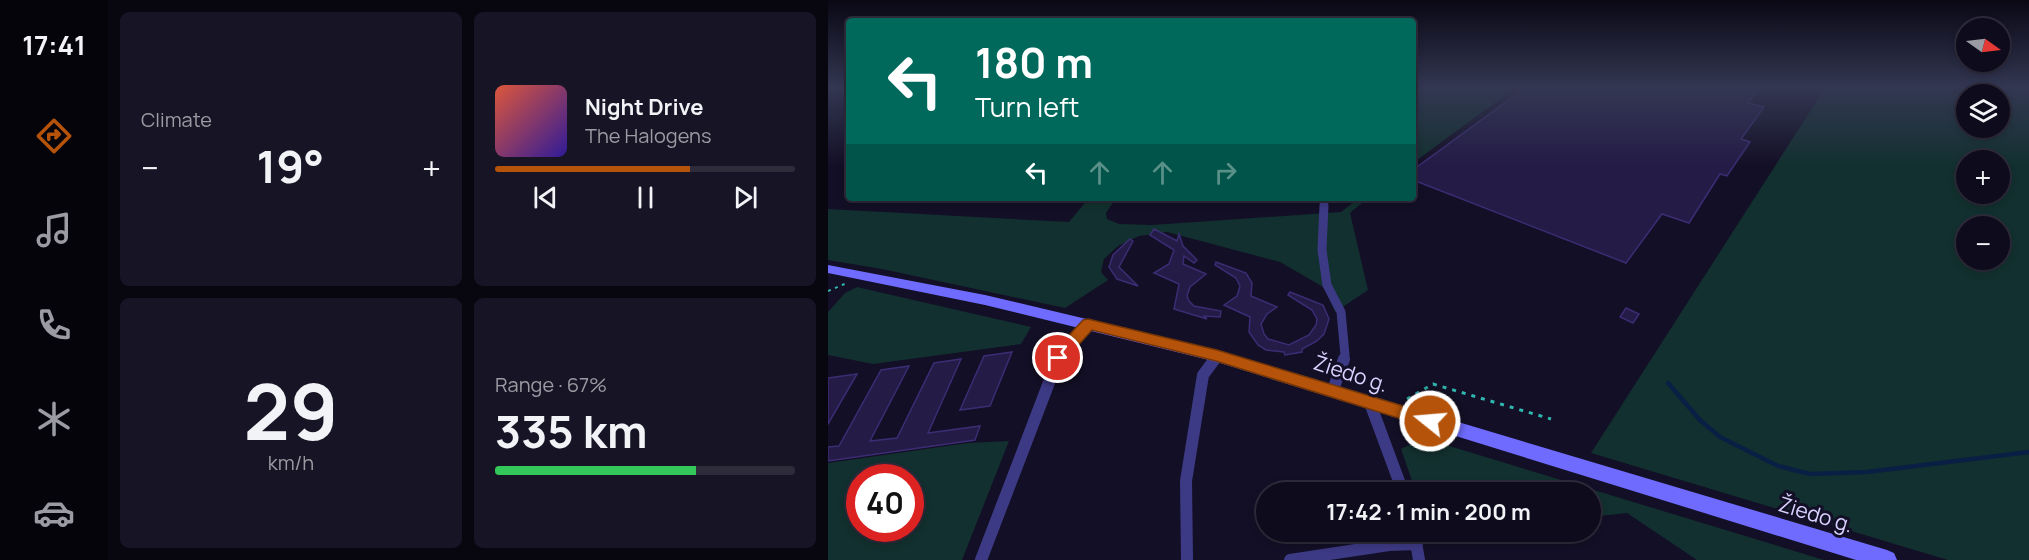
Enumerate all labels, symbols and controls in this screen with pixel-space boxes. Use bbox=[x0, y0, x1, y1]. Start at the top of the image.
north arrow bbox=[1956, 18, 2010, 72]
map controls bbox=[1956, 18, 2010, 270]
text: 17:41 bbox=[22, 26, 86, 63]
text: 180 m bbox=[975, 33, 1093, 91]
icon: left bbox=[876, 42, 954, 120]
button: layers bbox=[1956, 84, 2010, 138]
text: Turn left bbox=[975, 88, 1079, 125]
text: Night Drive bbox=[585, 92, 704, 122]
text: Climate bbox=[141, 106, 212, 133]
icon: directions bbox=[33, 115, 75, 157]
text: The Halogens bbox=[585, 122, 711, 149]
text: 19° bbox=[256, 135, 324, 197]
text: − bbox=[141, 145, 159, 190]
text: + bbox=[422, 145, 441, 190]
button: + bbox=[1956, 150, 2010, 204]
icon: left bbox=[1020, 156, 1053, 189]
icon: ahead bbox=[1083, 156, 1116, 189]
icon: ahead bbox=[1146, 156, 1179, 189]
icon: right bbox=[1209, 156, 1242, 189]
icon: previous bbox=[529, 181, 562, 214]
icon: pause bbox=[629, 181, 662, 214]
icon: next bbox=[729, 181, 762, 214]
icon: music bbox=[33, 209, 75, 251]
button: − bbox=[1956, 216, 2010, 270]
icon: phone bbox=[33, 304, 75, 346]
pin bbox=[1032, 332, 1083, 383]
icon: arrive bbox=[1041, 341, 1074, 374]
street label: Žiedo g. bbox=[1310, 348, 1392, 398]
text: 29 bbox=[244, 357, 338, 463]
text: Range · 67% bbox=[495, 371, 607, 398]
position arrow bbox=[1398, 389, 1462, 453]
icon: climate bbox=[33, 398, 75, 440]
text: 335 km bbox=[495, 400, 647, 462]
text: km/h bbox=[268, 449, 314, 476]
speed limit sign: 40 bbox=[846, 464, 924, 542]
street label: Žiedo g. bbox=[1775, 489, 1857, 539]
icon: car bbox=[33, 492, 75, 534]
text: 17:42 · 1 min · 200 m bbox=[1326, 497, 1531, 527]

